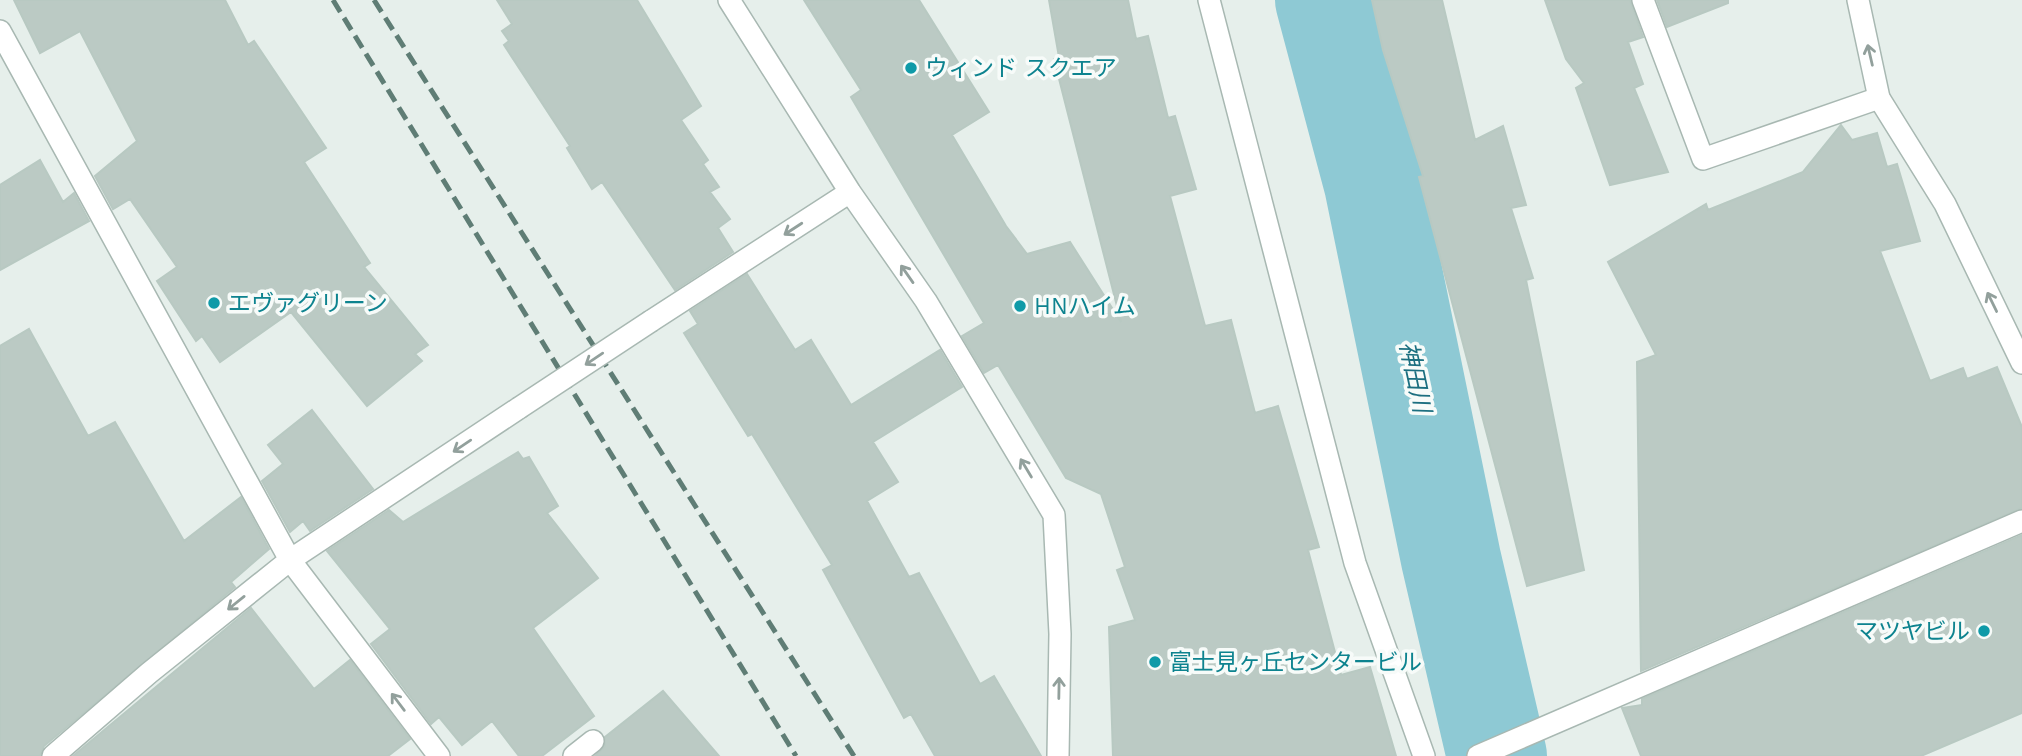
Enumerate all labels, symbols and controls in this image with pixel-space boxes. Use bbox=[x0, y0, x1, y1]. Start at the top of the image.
one-way arrow bbox=[1862, 44, 1876, 67]
place label: ウィンド スクエア bbox=[925, 55, 1117, 82]
marker: ウィンド スクエア bbox=[903, 60, 919, 76]
one-way arrow bbox=[784, 222, 803, 237]
one-way arrow bbox=[900, 265, 914, 284]
place label: エヴァグリーン bbox=[228, 290, 388, 317]
one-way arrow bbox=[1984, 291, 1997, 312]
place label: HNハイム bbox=[1034, 293, 1136, 320]
marker: エヴァグリーン bbox=[206, 295, 222, 311]
marker: HNハイム bbox=[1012, 298, 1028, 314]
water label: 神田川 bbox=[1394, 339, 1437, 418]
one-way arrow bbox=[585, 351, 604, 366]
one-way arrow bbox=[453, 439, 472, 453]
one-way arrow bbox=[1018, 459, 1032, 479]
one-way arrow bbox=[228, 595, 246, 611]
place label: マツヤビル bbox=[1855, 618, 1970, 645]
marker: マツヤビル bbox=[1976, 623, 1992, 639]
place label: 富士見ヶ丘センタービル bbox=[1169, 649, 1422, 676]
marker: 富士見ヶ丘センタービル bbox=[1147, 654, 1163, 670]
one-way arrow bbox=[1052, 677, 1066, 700]
one-way arrow bbox=[391, 693, 405, 712]

